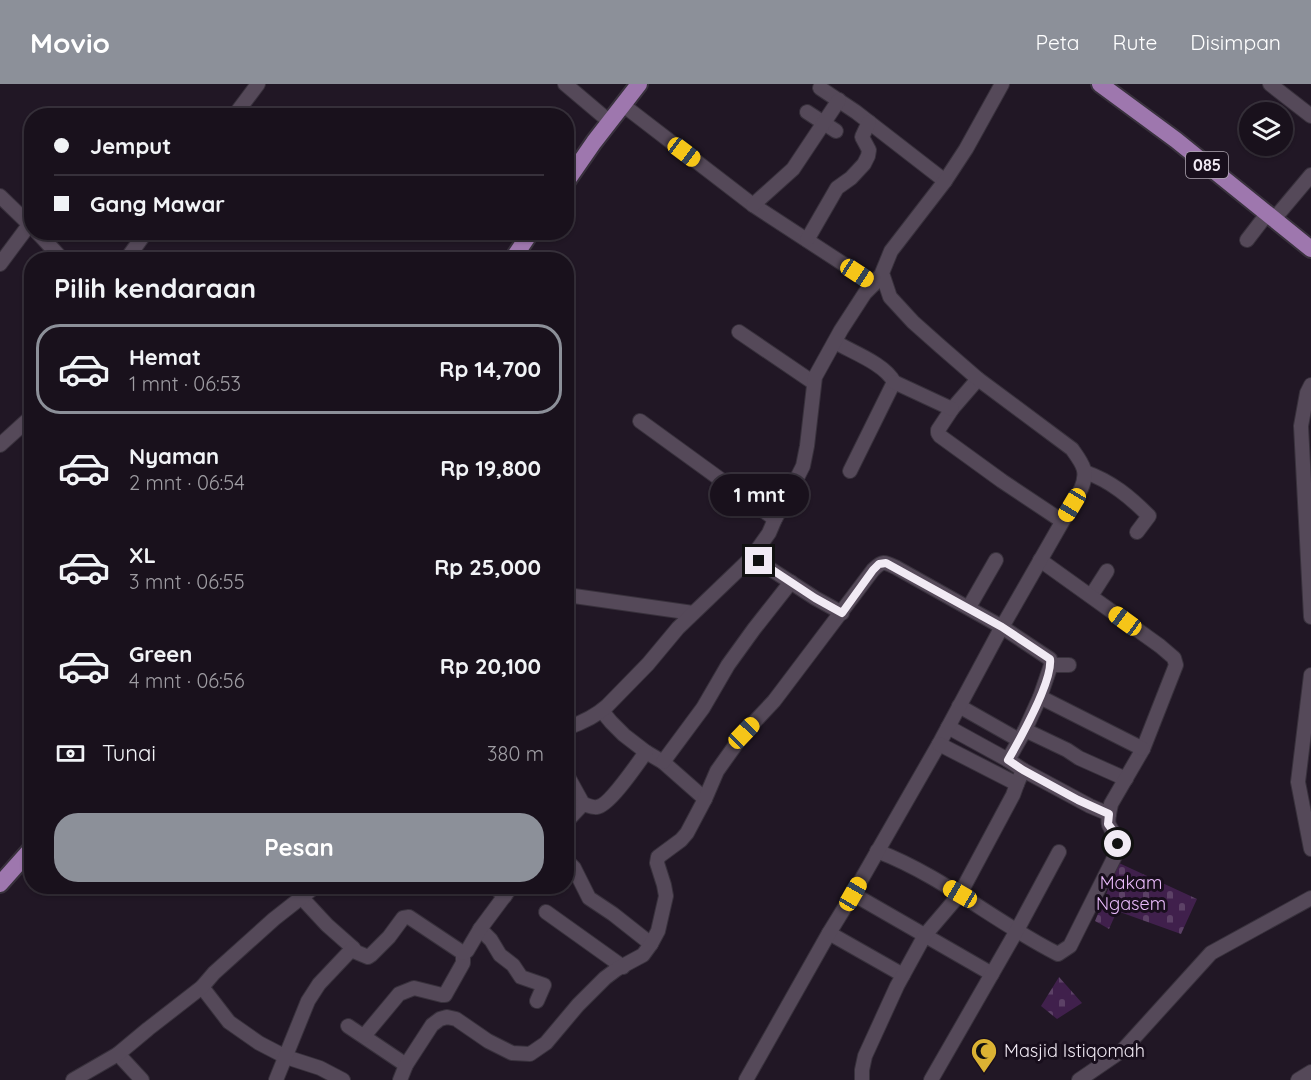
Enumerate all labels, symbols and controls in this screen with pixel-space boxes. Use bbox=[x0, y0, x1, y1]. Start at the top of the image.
text: Movio bbox=[30, 25, 110, 60]
text: Peta bbox=[1036, 29, 1080, 55]
text: Rute bbox=[1113, 29, 1157, 55]
text: Disimpan bbox=[1190, 29, 1281, 55]
map controls bbox=[1239, 102, 1293, 156]
button: layers bbox=[1239, 102, 1293, 156]
text: Jemput bbox=[90, 132, 171, 160]
car bbox=[664, 134, 704, 170]
road number: 085 bbox=[1186, 152, 1228, 178]
text: Gang Mawar bbox=[90, 190, 225, 218]
car bbox=[837, 256, 877, 290]
text: Pilih kendaraan bbox=[54, 271, 256, 305]
icon: car bbox=[57, 342, 111, 396]
text: Hemat bbox=[129, 343, 201, 371]
text: Rp 14,700 bbox=[439, 355, 541, 383]
text: 1 mnt · 06:53 bbox=[129, 371, 241, 396]
icon: car bbox=[57, 441, 111, 495]
text: Nyaman bbox=[129, 442, 219, 470]
text: Rp 19,800 bbox=[440, 454, 541, 482]
text: 2 mnt · 06:54 bbox=[129, 470, 245, 495]
callout: 1 mnt bbox=[710, 474, 808, 516]
text: 1 mnt bbox=[734, 482, 785, 507]
car bbox=[1055, 485, 1089, 525]
icon: car bbox=[57, 540, 111, 594]
text: XL bbox=[129, 541, 156, 569]
route end bbox=[745, 547, 772, 574]
text: Rp 25,000 bbox=[434, 553, 541, 581]
text: 3 mnt · 06:55 bbox=[129, 569, 245, 594]
car bbox=[1105, 603, 1145, 639]
icon: car bbox=[57, 639, 111, 693]
text: Green bbox=[129, 640, 192, 668]
text: Rp 20,100 bbox=[440, 652, 541, 680]
text: 4 mnt · 06:56 bbox=[129, 668, 244, 693]
car bbox=[725, 714, 763, 752]
icon: cash bbox=[54, 737, 87, 770]
text: Tunai bbox=[102, 739, 156, 767]
text: 380 m bbox=[487, 741, 544, 766]
button: Pesan bbox=[54, 813, 544, 882]
route start bbox=[1104, 830, 1131, 857]
park label: Makam Ngasem bbox=[1096, 871, 1166, 915]
car bbox=[836, 874, 870, 914]
car bbox=[940, 877, 980, 911]
mosque icon: Masjid Istiqomah bbox=[969, 1036, 999, 1074]
place label: Masjid Istiqomah bbox=[1004, 1039, 1145, 1062]

